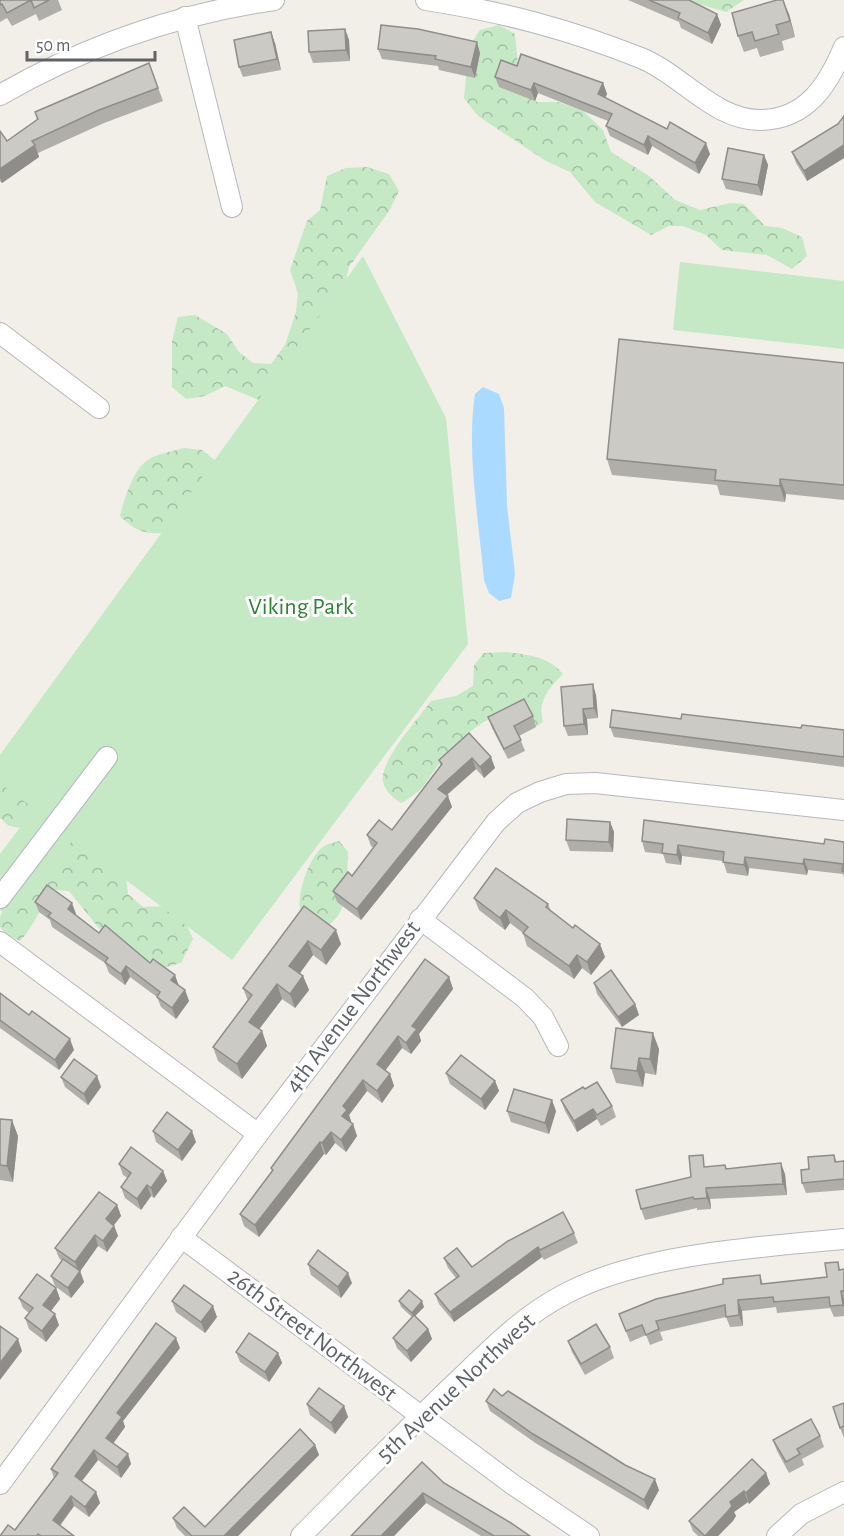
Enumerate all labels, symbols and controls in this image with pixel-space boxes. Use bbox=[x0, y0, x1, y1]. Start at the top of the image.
scale bar bbox=[27, 24, 154, 62]
text: 50 m bbox=[36, 37, 70, 55]
park label: Viking Park bbox=[248, 595, 354, 619]
street label: 4th Avenue Northwest bbox=[281, 916, 425, 1097]
street label: 26th Street Northwest bbox=[223, 1264, 401, 1406]
street label: 5th Avenue Northwest bbox=[372, 1309, 540, 1467]

